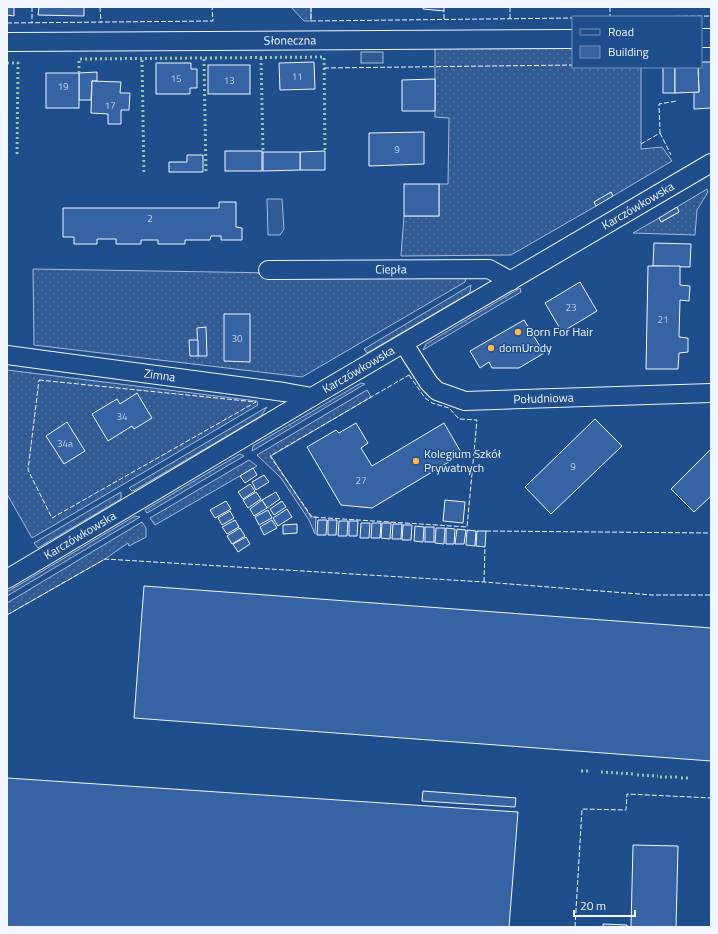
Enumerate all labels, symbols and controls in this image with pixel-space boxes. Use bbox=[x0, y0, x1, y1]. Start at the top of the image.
legend bbox=[572, 16, 702, 68]
text: Road bbox=[608, 22, 634, 41]
street label: Słoneczna bbox=[264, 30, 316, 50]
text: Building bbox=[608, 42, 649, 61]
house number: 11 bbox=[291, 69, 303, 84]
house number: 15 bbox=[170, 71, 182, 86]
house number: 13 bbox=[223, 73, 235, 88]
house number: 19 bbox=[57, 79, 69, 94]
house number: 17 bbox=[104, 98, 116, 113]
house number: 9 bbox=[394, 142, 400, 157]
street label: Karczówkowska bbox=[598, 177, 678, 234]
house number: 2 bbox=[147, 211, 153, 226]
street label: Ciepła bbox=[375, 259, 407, 279]
house number: 23 bbox=[565, 300, 577, 315]
house number: 21 bbox=[657, 312, 669, 327]
place label: Born For Hair bbox=[526, 322, 593, 341]
marker: Born For Hair bbox=[513, 327, 523, 337]
house number: 30 bbox=[231, 331, 243, 346]
place label: domUrody bbox=[499, 338, 552, 357]
street label: Karczówkowska bbox=[318, 341, 398, 398]
marker: domUrody bbox=[486, 343, 496, 353]
street label: Zimna bbox=[143, 363, 177, 386]
street label: Południowa bbox=[513, 387, 574, 408]
house number: 34 bbox=[116, 409, 128, 424]
house number: 34a bbox=[57, 436, 73, 451]
place label: Kolegium Szkół Prywatnych bbox=[424, 444, 502, 477]
marker: Kolegium Szkół Prywatnych bbox=[411, 456, 421, 466]
house number: 9 bbox=[570, 459, 576, 474]
house number: 27 bbox=[355, 473, 367, 488]
street label: Karczówkowska bbox=[40, 506, 120, 564]
scale bar bbox=[574, 892, 635, 918]
text: 20 m bbox=[580, 896, 606, 915]

